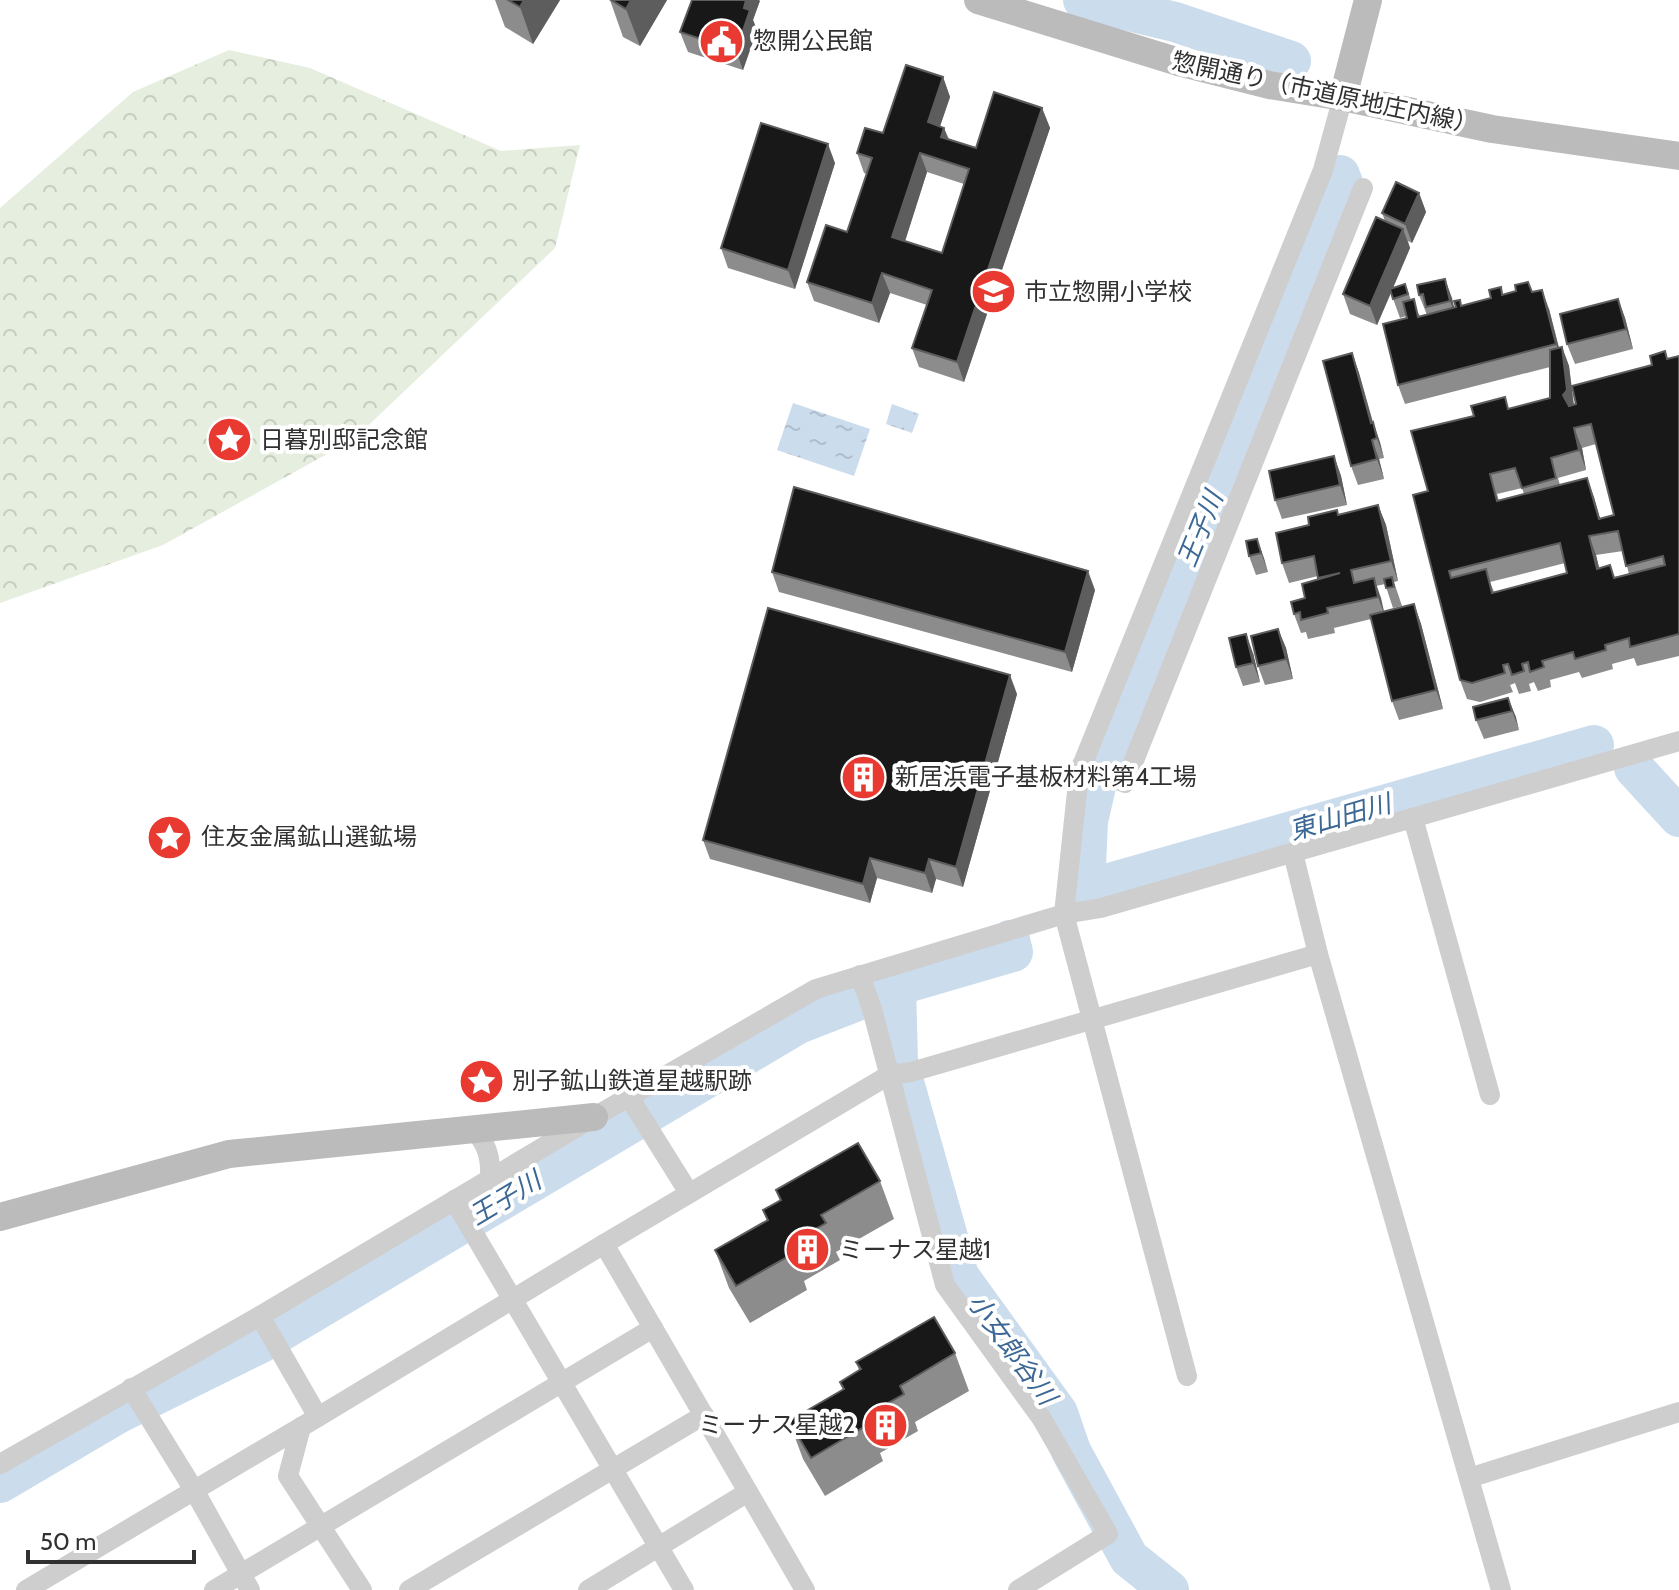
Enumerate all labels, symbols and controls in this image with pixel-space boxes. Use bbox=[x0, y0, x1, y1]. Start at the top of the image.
public building icon: 惣開公民館 bbox=[698, 17, 746, 65]
place label: 惣開公民館 bbox=[753, 26, 873, 55]
street label: 惣開通り（市道原地庄内線） bbox=[1169, 46, 1481, 139]
school or university icon: 市立惣開小学校 bbox=[969, 268, 1017, 316]
place label: 市立惣開小学校 bbox=[1024, 277, 1192, 306]
place icon: 日暮別邸記念館 bbox=[205, 416, 253, 464]
place label: 日暮別邸記念館 bbox=[260, 425, 428, 454]
water label: 王子川 bbox=[1171, 484, 1231, 571]
building icon: 新居浜電子基板材料第4工場 bbox=[840, 753, 888, 801]
place label: 新居浜電子基板材料第4工場 bbox=[895, 762, 1197, 791]
water label: 東山田川 bbox=[1286, 786, 1397, 847]
place icon: 住友金属鉱山選鉱場 bbox=[146, 813, 194, 861]
place label: 住友金属鉱山選鉱場 bbox=[201, 822, 417, 851]
place icon: 別子鉱山鉄道星越駅跡 bbox=[457, 1057, 505, 1105]
place label: 別子鉱山鉄道星越駅跡 bbox=[512, 1066, 752, 1095]
water label: 王子川 bbox=[463, 1163, 549, 1232]
building icon: ミーナス星越1 bbox=[784, 1226, 832, 1274]
place label: ミーナス星越1 bbox=[839, 1235, 991, 1264]
water label: 小女郎谷川 bbox=[961, 1287, 1065, 1413]
building icon: ミーナス星越2 bbox=[862, 1401, 910, 1449]
place label: ミーナス星越2 bbox=[698, 1410, 855, 1439]
scale bar bbox=[28, 1514, 194, 1564]
text: 50 m bbox=[40, 1527, 96, 1556]

